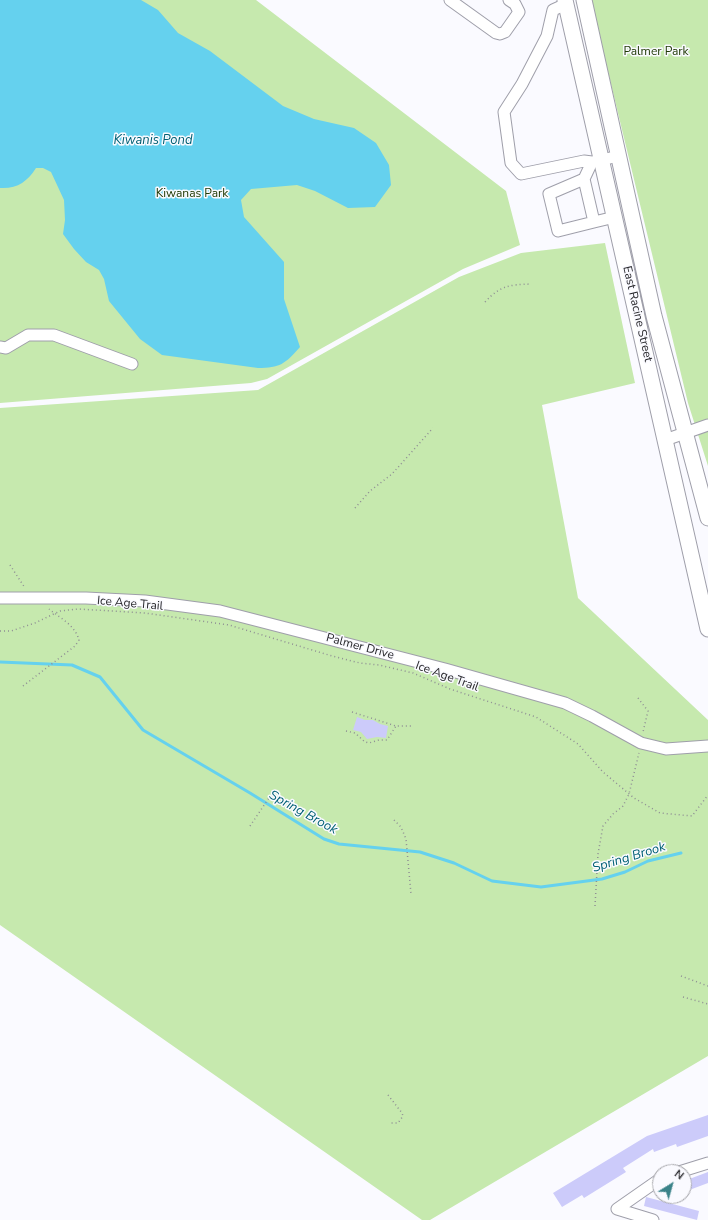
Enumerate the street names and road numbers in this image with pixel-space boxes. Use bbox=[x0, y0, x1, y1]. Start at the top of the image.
street label: East Racine Street bbox=[619, 265, 655, 363]
street label: Ice Age Trail bbox=[96, 594, 164, 614]
street label: Palmer Drive bbox=[324, 631, 396, 663]
street label: Ice Age Trail bbox=[413, 659, 481, 695]

